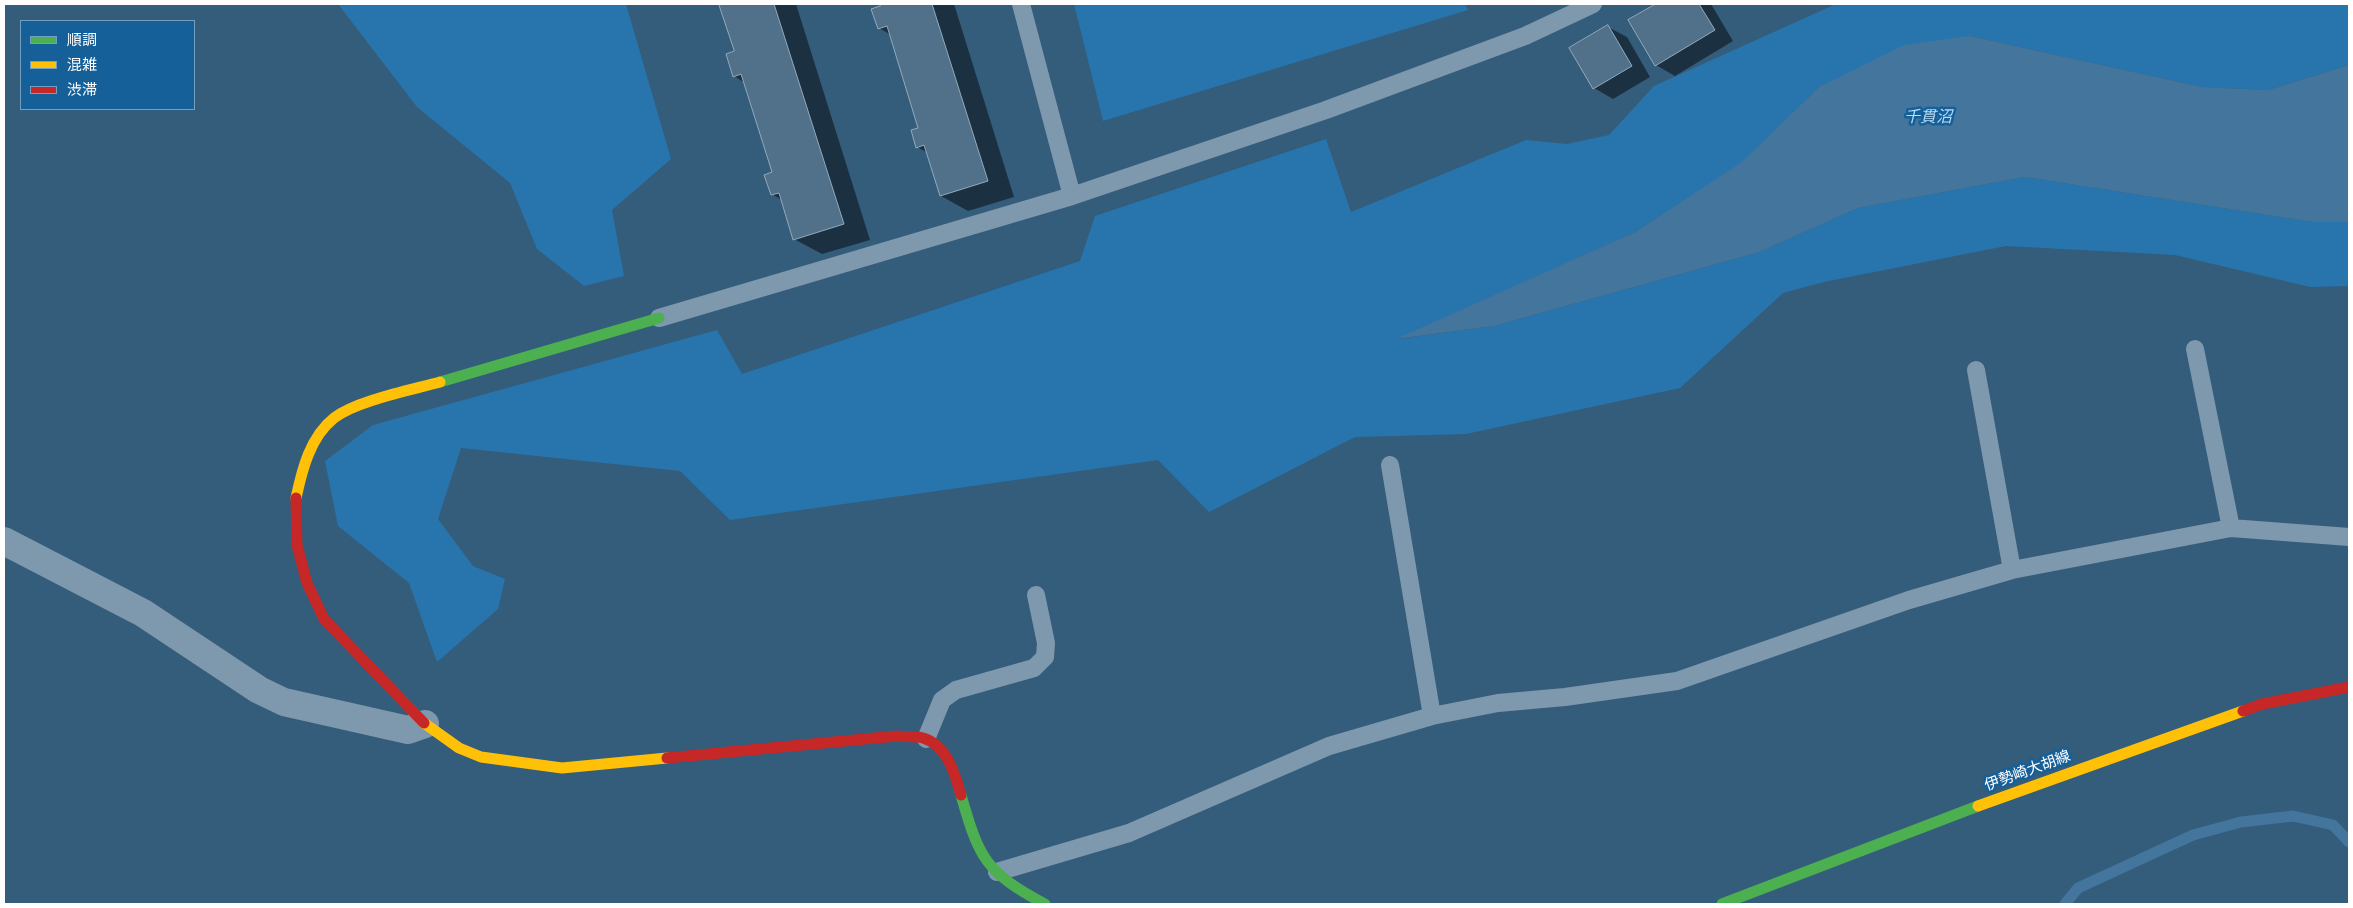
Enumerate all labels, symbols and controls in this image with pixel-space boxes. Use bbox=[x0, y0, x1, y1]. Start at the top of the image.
legend bbox=[20, 20, 195, 110]
text: 順調 bbox=[67, 30, 97, 51]
text: 混雑 bbox=[67, 55, 97, 76]
text: 渋滞 bbox=[67, 80, 97, 101]
water label: 千貫沼 bbox=[1904, 108, 1952, 128]
street label: 伊勢崎大胡線 bbox=[1983, 748, 2073, 796]

